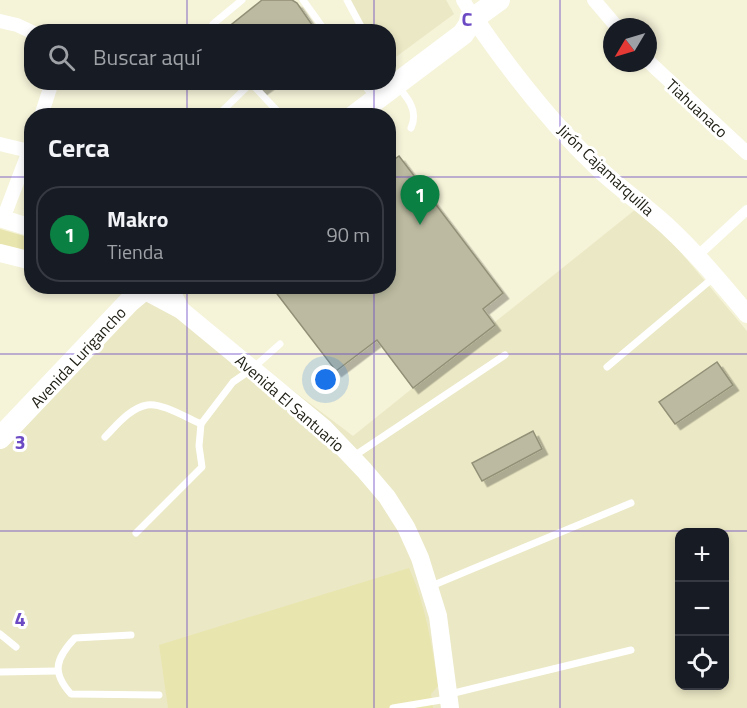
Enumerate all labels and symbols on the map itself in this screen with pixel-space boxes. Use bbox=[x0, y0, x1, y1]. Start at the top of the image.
text: C bbox=[462, 3, 473, 34]
north arrow bbox=[603, 18, 657, 72]
street label: Tiahuanaco bbox=[661, 73, 733, 143]
street label: Jirón Cajamarquilla bbox=[552, 119, 660, 221]
pin: 1 bbox=[400, 176, 440, 225]
street label: Avenida Lurigancho bbox=[25, 301, 131, 413]
street label: Avenida El Santuario bbox=[230, 349, 350, 457]
your location bbox=[311, 365, 340, 394]
text: 3 bbox=[14, 426, 26, 457]
text: 4 bbox=[14, 603, 26, 634]

